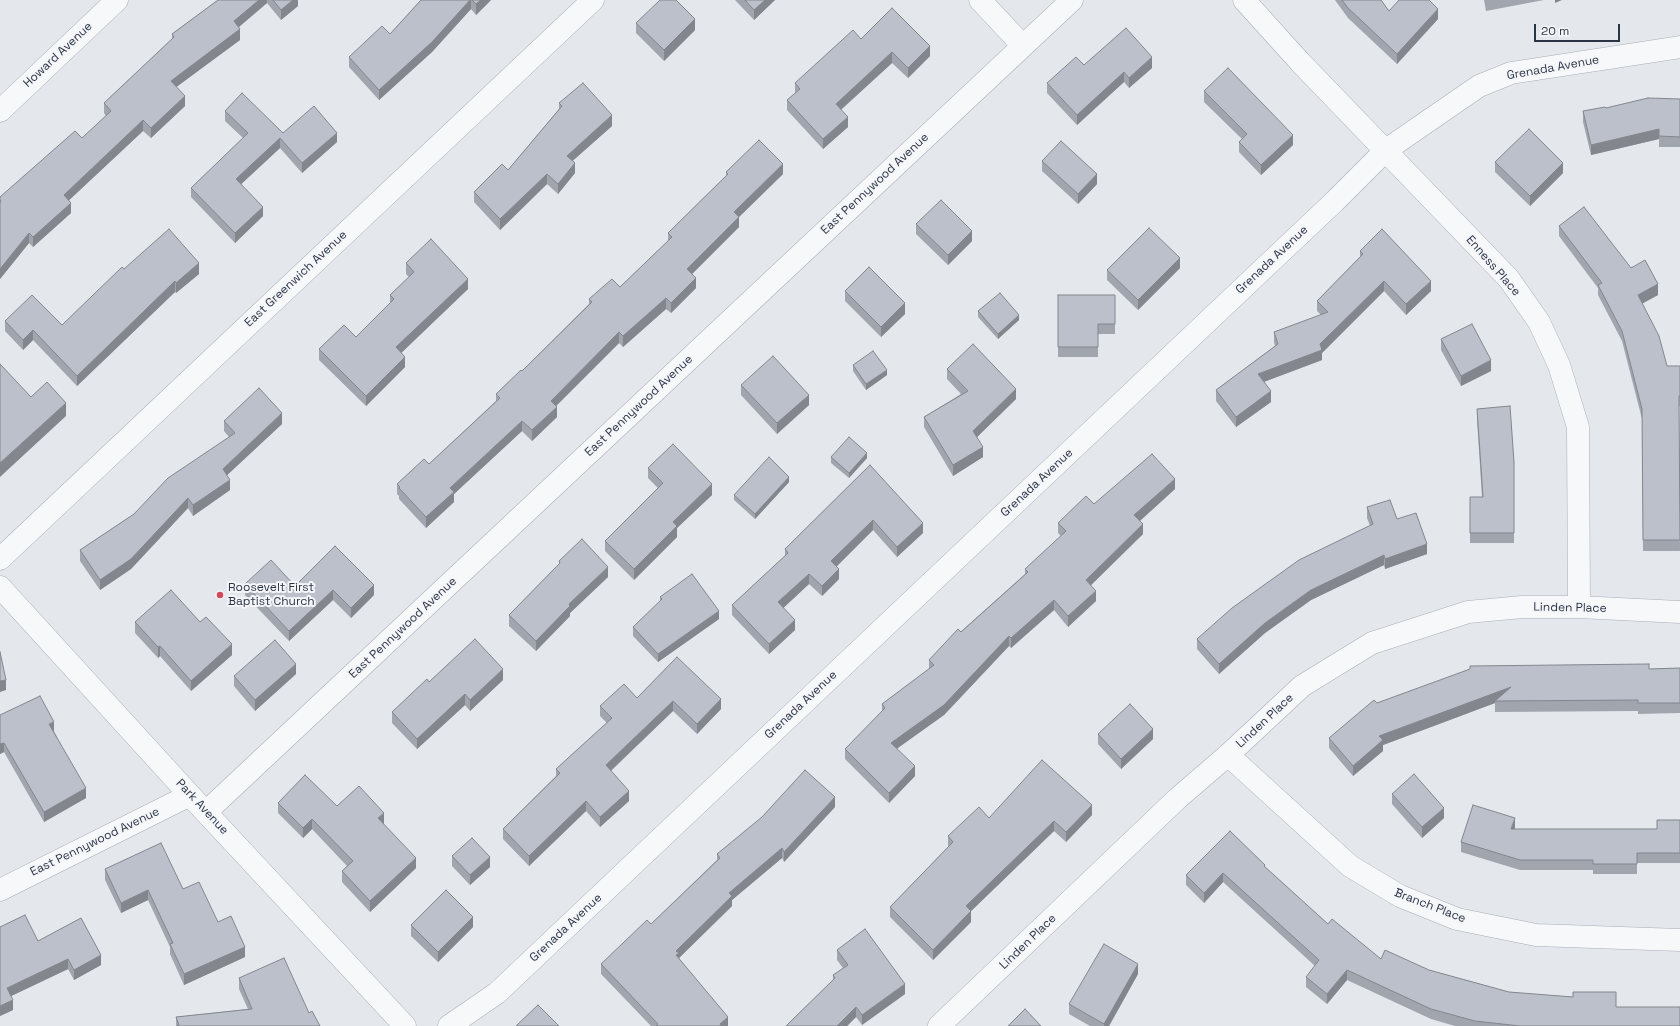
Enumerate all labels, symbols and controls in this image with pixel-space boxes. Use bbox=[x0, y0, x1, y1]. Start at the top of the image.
scale bar bbox=[1536, 16, 1622, 42]
street label: Howard Avenue bbox=[21, 19, 95, 91]
text: 20 m bbox=[1541, 23, 1569, 39]
street label: Grenada Avenue bbox=[1506, 53, 1600, 83]
street label: East Pennywood Avenue bbox=[818, 130, 932, 238]
street label: Grenada Avenue bbox=[1233, 223, 1311, 297]
street label: East Greenwich Avenue bbox=[242, 228, 350, 330]
street label: Enness Place bbox=[1463, 233, 1523, 299]
street label: East Pennywood Avenue bbox=[582, 352, 696, 460]
street label: Grenada Avenue bbox=[998, 446, 1076, 520]
street label: East Pennywood Avenue bbox=[346, 574, 460, 682]
place label: Roosevelt First Baptist Church bbox=[228, 581, 315, 609]
marker: Roosevelt First Baptist Church bbox=[215, 590, 225, 600]
street label: Linden Place bbox=[1533, 600, 1607, 616]
street label: Grenada Avenue bbox=[762, 668, 840, 742]
street label: Linden Place bbox=[1233, 691, 1297, 751]
street label: Park Avenue bbox=[173, 776, 231, 838]
street label: East Pennywood Avenue bbox=[28, 804, 162, 880]
street label: Branch Place bbox=[1392, 886, 1468, 926]
street label: Grenada Avenue bbox=[527, 891, 605, 965]
street label: Linden Place bbox=[997, 911, 1059, 973]

